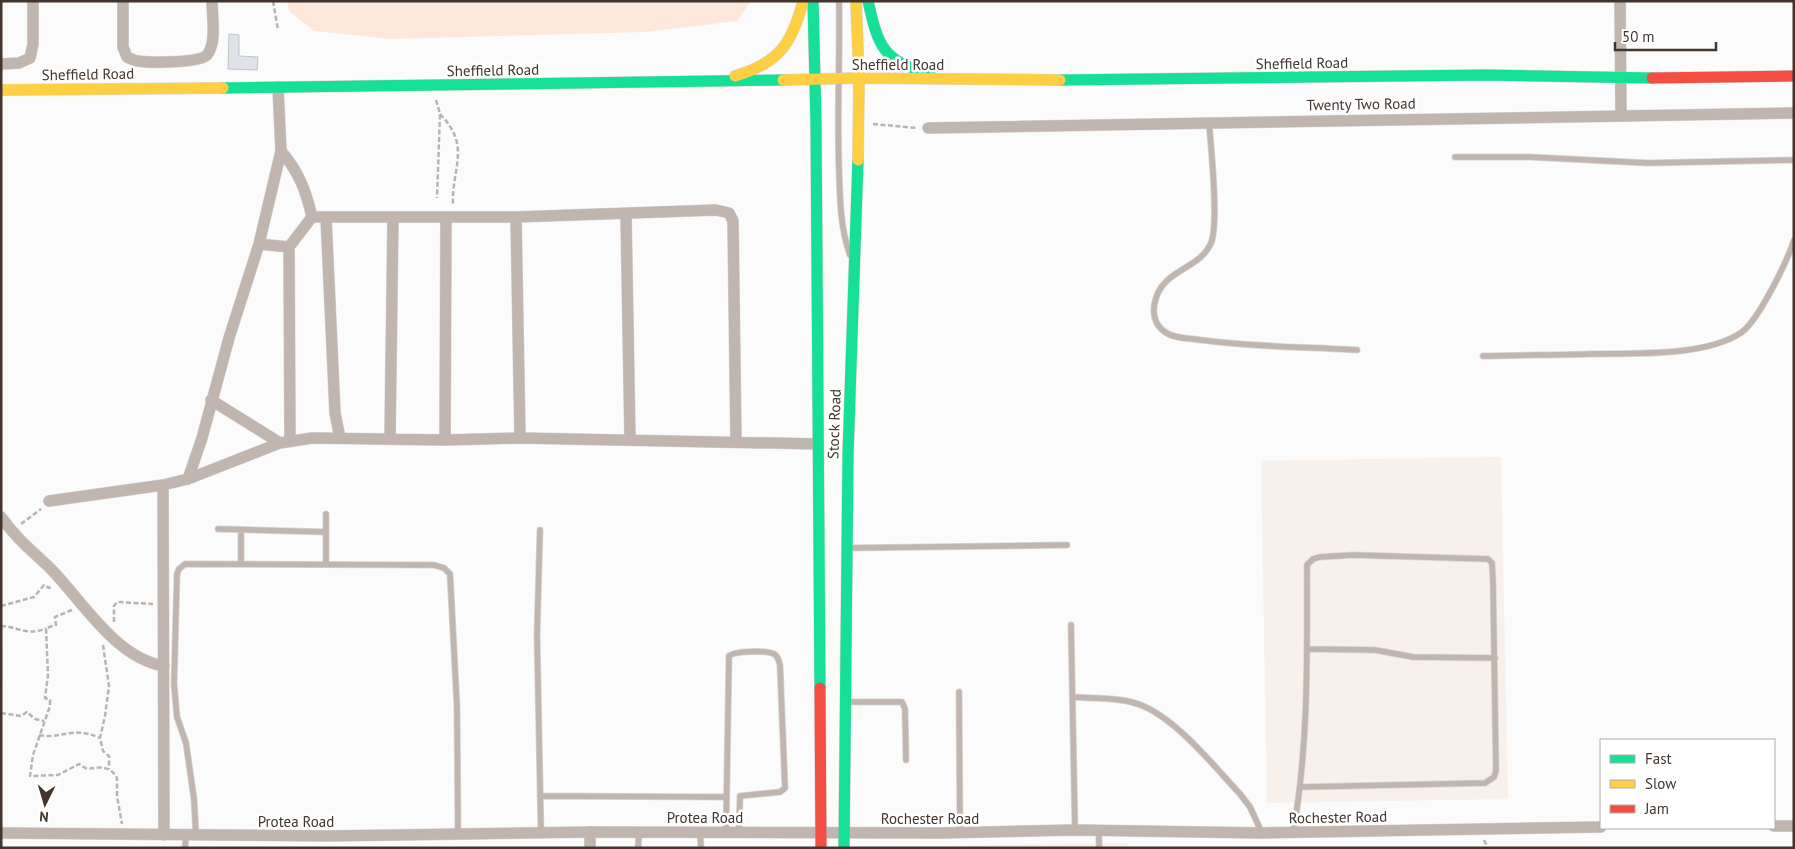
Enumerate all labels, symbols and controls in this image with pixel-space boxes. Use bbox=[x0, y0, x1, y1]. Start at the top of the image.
scale bar bbox=[1615, 20, 1716, 52]
text: 50 m bbox=[1622, 27, 1655, 46]
street label: Sheffield Road bbox=[1256, 53, 1348, 73]
street label: Sheffield Road bbox=[852, 55, 944, 74]
street label: Sheffield Road bbox=[447, 60, 539, 80]
street label: Sheffield Road bbox=[42, 64, 134, 84]
street label: Twenty Two Road bbox=[1306, 94, 1416, 114]
street label: Stock Road bbox=[823, 389, 845, 459]
legend bbox=[1600, 739, 1775, 829]
text: Fast bbox=[1645, 749, 1672, 768]
text: Slow bbox=[1645, 774, 1676, 793]
north arrow bbox=[20, 779, 70, 829]
text: Jam bbox=[1644, 799, 1669, 818]
street label: Rochester Road bbox=[1289, 807, 1387, 827]
text: N bbox=[38, 808, 49, 826]
street label: Protea Road bbox=[667, 808, 743, 827]
street label: Rochester Road bbox=[881, 809, 979, 828]
street label: Protea Road bbox=[258, 812, 334, 831]

